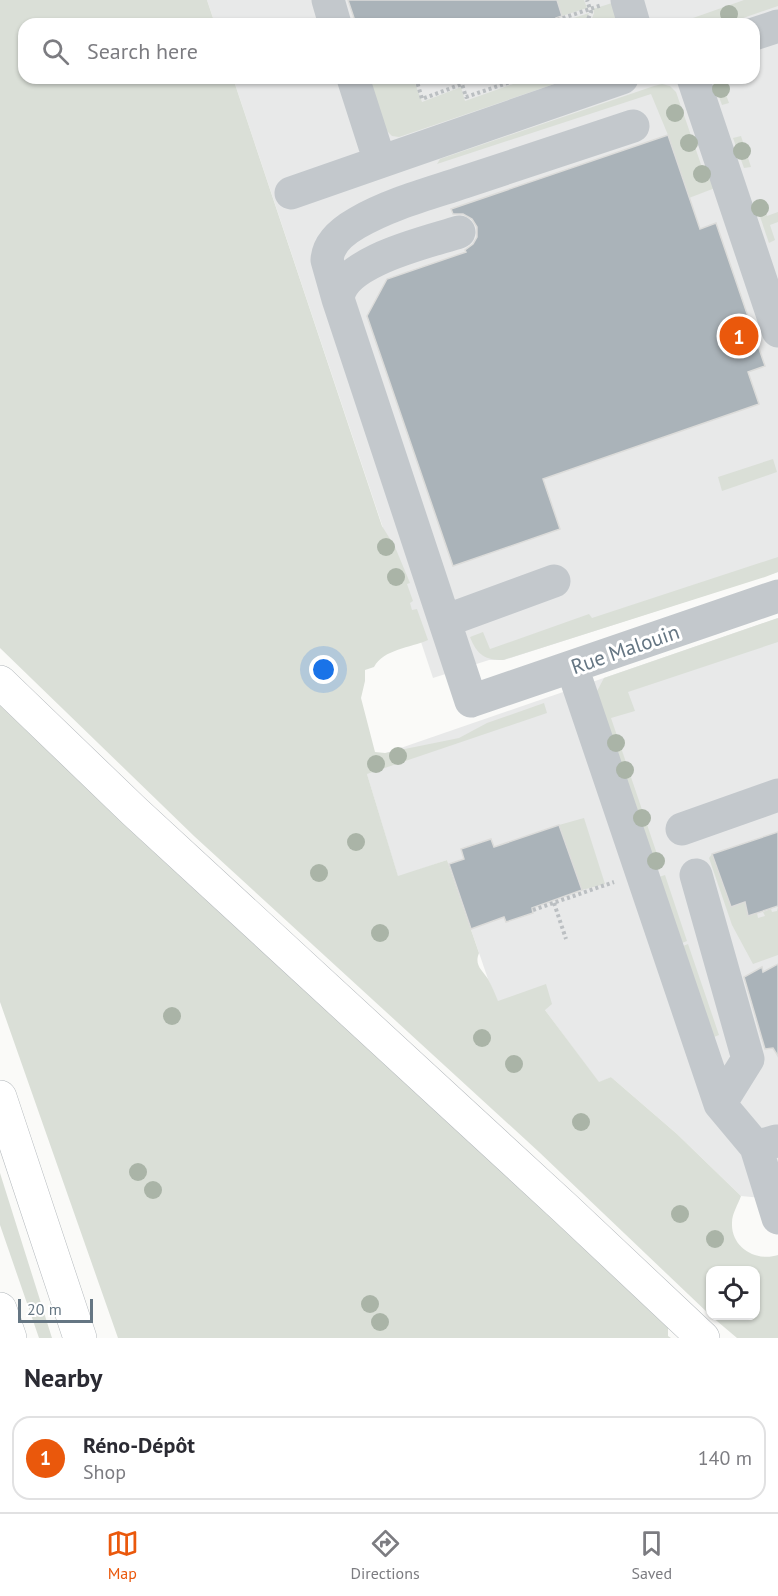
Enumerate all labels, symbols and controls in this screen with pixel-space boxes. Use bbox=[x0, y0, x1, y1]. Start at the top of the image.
search box bbox=[18, 18, 760, 84]
icon: search bbox=[39, 35, 72, 68]
text: Search here bbox=[87, 37, 198, 65]
pin: 1 bbox=[720, 314, 758, 358]
street label: Rue Malouin bbox=[567, 618, 683, 680]
your location bbox=[309, 655, 338, 684]
map controls bbox=[706, 1266, 760, 1320]
button: locate bbox=[706, 1266, 760, 1320]
scale bar bbox=[18, 1296, 93, 1324]
text: 20 m bbox=[27, 1299, 62, 1319]
text: Nearby bbox=[24, 1361, 102, 1394]
text: Réno-Dépôt bbox=[83, 1431, 195, 1459]
text: 1 bbox=[40, 1445, 51, 1471]
text: 140 m bbox=[698, 1445, 752, 1471]
text: Shop bbox=[83, 1459, 126, 1485]
tab: Map bbox=[106, 1527, 139, 1583]
tab: Directions bbox=[351, 1527, 420, 1583]
tab: Saved bbox=[631, 1527, 672, 1583]

